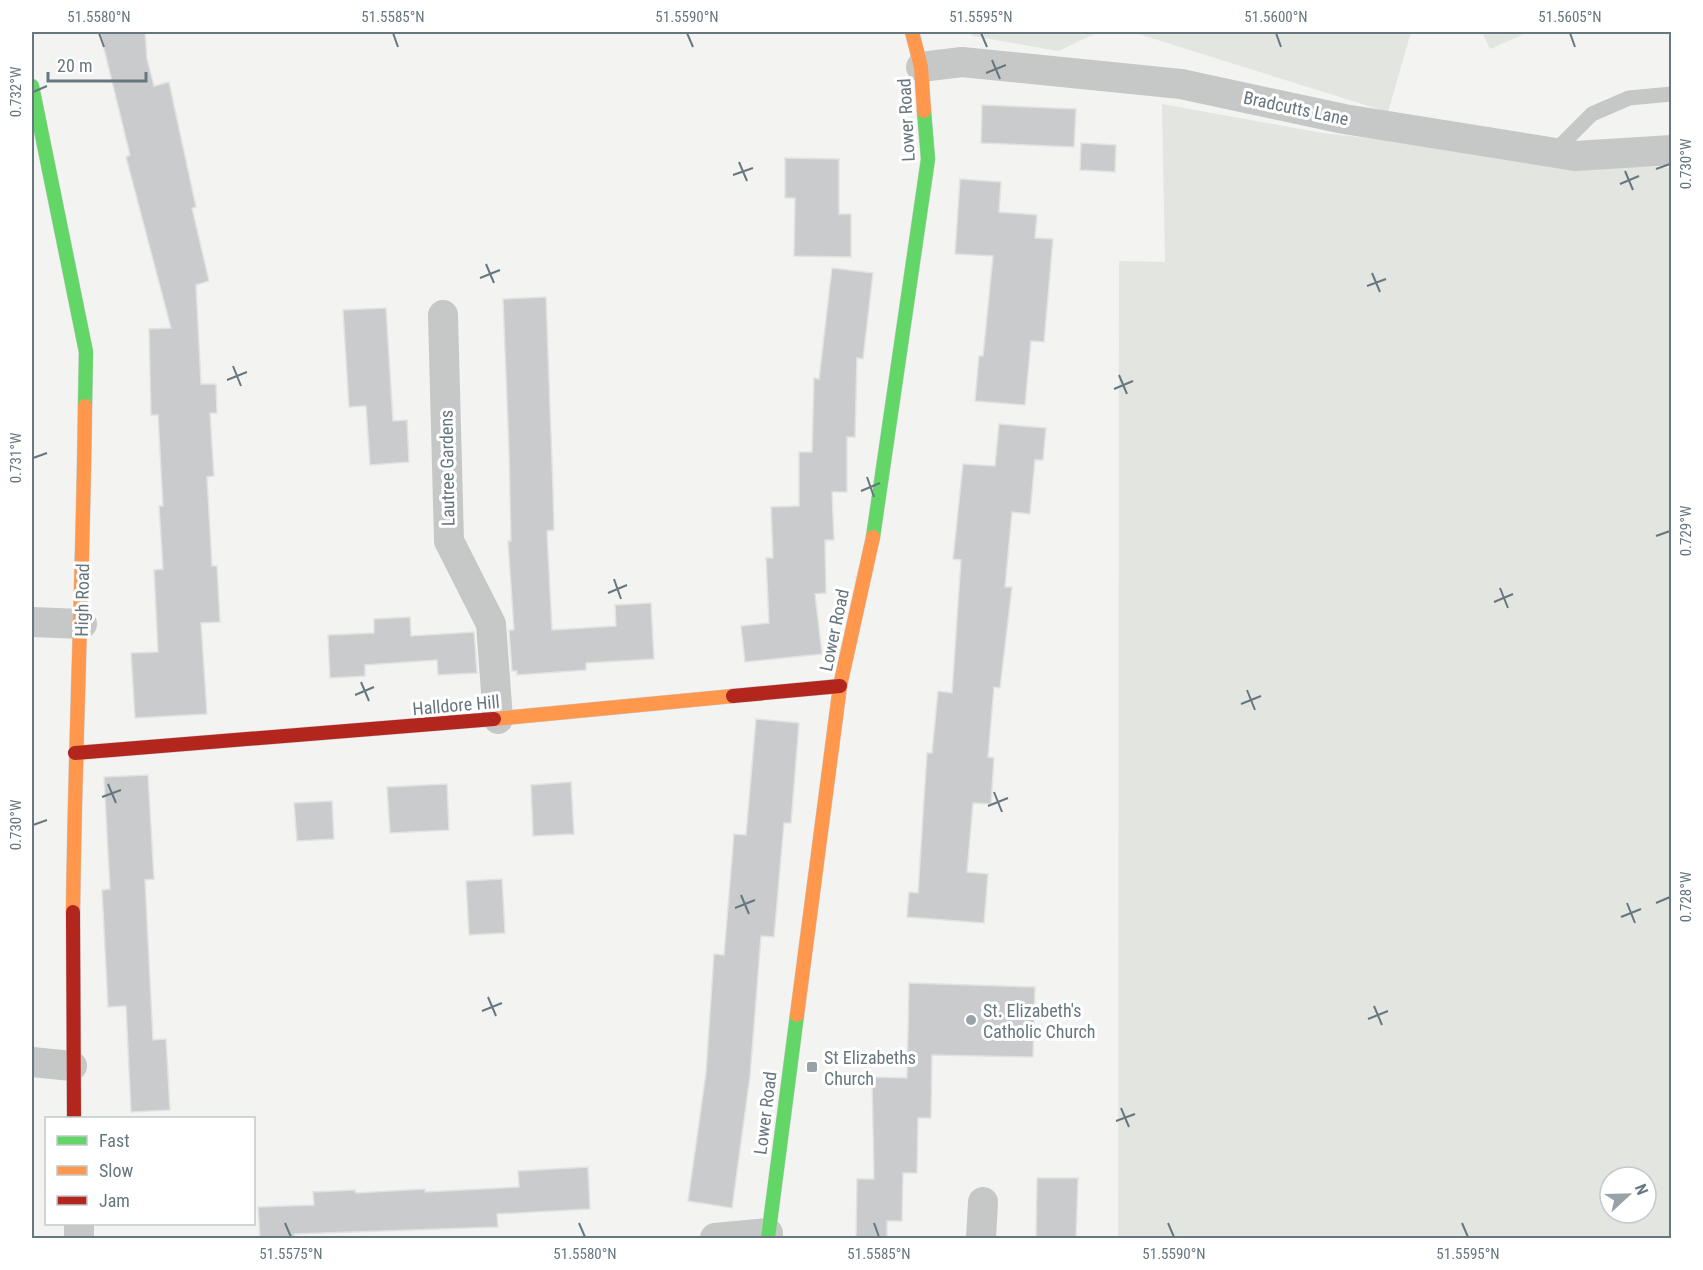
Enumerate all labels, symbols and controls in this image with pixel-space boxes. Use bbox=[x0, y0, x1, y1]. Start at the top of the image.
text: 51.5580°N bbox=[67, 8, 131, 26]
text: 51.5585°N bbox=[361, 8, 425, 26]
text: 51.5590°N bbox=[655, 8, 719, 26]
text: 51.5595°N bbox=[949, 8, 1013, 26]
text: 51.5600°N bbox=[1244, 8, 1308, 26]
text: 51.5605°N bbox=[1538, 8, 1602, 26]
scale bar bbox=[48, 45, 146, 83]
text: 20 m bbox=[57, 55, 92, 76]
text: 0.732°W bbox=[7, 66, 25, 117]
street label: Lower Road bbox=[893, 78, 919, 162]
street label: Bradcutts Lane bbox=[1242, 87, 1350, 129]
text: 0.730°W bbox=[1677, 138, 1695, 189]
street label: Lautree Gardens bbox=[435, 410, 459, 526]
text: 0.731°W bbox=[7, 432, 25, 483]
text: 0.729°W bbox=[1677, 505, 1695, 556]
street label: High Road bbox=[71, 563, 93, 637]
street label: Lower Road bbox=[815, 587, 853, 673]
street label: Halldore Hill bbox=[412, 691, 500, 719]
text: 0.730°W bbox=[7, 799, 25, 850]
text: 0.728°W bbox=[1677, 871, 1695, 922]
place label: St. Elizabeth's Catholic Church bbox=[983, 1000, 1096, 1042]
marker: St. Elizabeth's Catholic Church bbox=[964, 1013, 978, 1027]
place label: St Elizabeths Church bbox=[824, 1047, 916, 1089]
marker: St Elizabeths Church bbox=[805, 1060, 819, 1074]
street label: Lower Road bbox=[749, 1070, 781, 1156]
legend bbox=[45, 1117, 255, 1225]
text: Fast bbox=[99, 1130, 130, 1151]
text: Slow bbox=[99, 1160, 134, 1181]
north arrow bbox=[1598, 1165, 1658, 1225]
text: N bbox=[1631, 1181, 1652, 1198]
text: Jam bbox=[99, 1190, 130, 1211]
text: 51.5575°N bbox=[259, 1245, 323, 1263]
text: 51.5580°N bbox=[553, 1245, 617, 1263]
text: 51.5585°N bbox=[847, 1245, 911, 1263]
text: 51.5590°N bbox=[1142, 1245, 1206, 1263]
text: 51.5595°N bbox=[1436, 1245, 1500, 1263]

